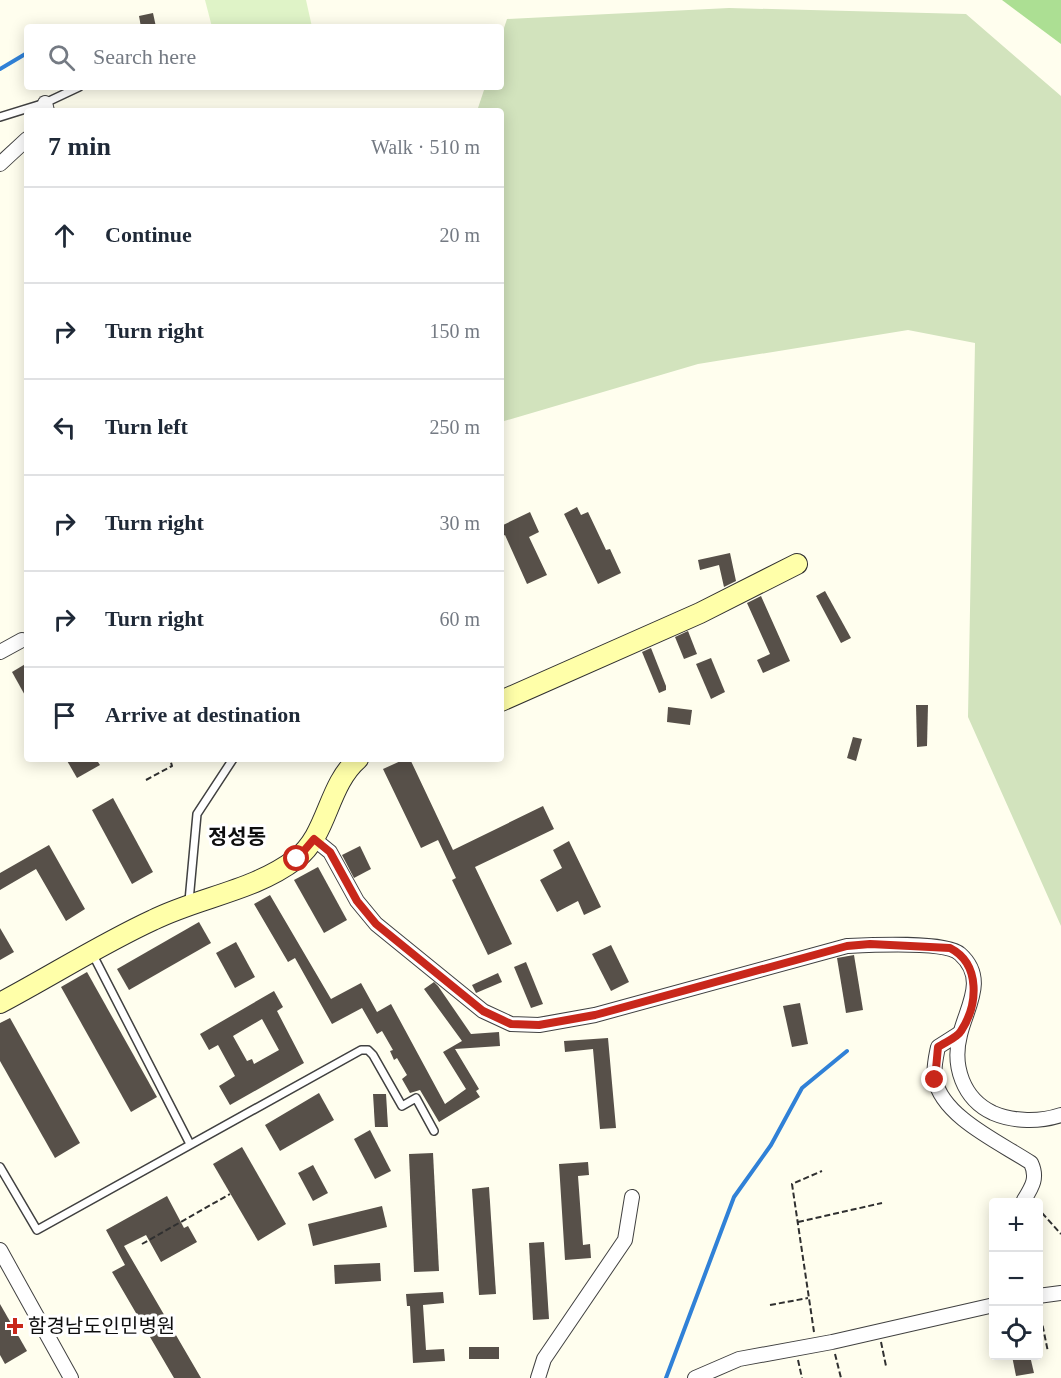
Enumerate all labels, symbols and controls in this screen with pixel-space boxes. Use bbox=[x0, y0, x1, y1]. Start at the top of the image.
search box bbox=[24, 24, 504, 90]
icon: search bbox=[45, 41, 78, 74]
text: Search here bbox=[93, 44, 196, 69]
text: 7 min bbox=[48, 132, 111, 161]
text: Walk · 510 m bbox=[371, 136, 480, 158]
icon: ahead bbox=[48, 219, 81, 252]
text: Continue bbox=[105, 222, 192, 247]
text: 20 m bbox=[439, 224, 480, 246]
icon: right bbox=[48, 315, 81, 348]
text: Turn right bbox=[105, 318, 204, 343]
text: 150 m bbox=[429, 320, 480, 342]
icon: left bbox=[48, 411, 81, 444]
text: Turn left bbox=[105, 414, 188, 439]
text: 250 m bbox=[429, 416, 480, 438]
icon: right bbox=[48, 507, 81, 540]
text: Turn right bbox=[105, 510, 204, 535]
text: 30 m bbox=[439, 512, 480, 534]
icon: right bbox=[48, 603, 81, 636]
text: Turn right bbox=[105, 606, 204, 631]
text: 60 m bbox=[439, 608, 480, 630]
icon: arrive bbox=[48, 699, 81, 732]
text: Arrive at destination bbox=[105, 702, 301, 727]
district label: 정성동 bbox=[208, 825, 266, 849]
route start bbox=[283, 845, 309, 871]
route end bbox=[921, 1066, 947, 1092]
map controls bbox=[989, 1198, 1043, 1360]
button: + bbox=[989, 1198, 1043, 1252]
button: − bbox=[989, 1252, 1043, 1306]
button: locate bbox=[989, 1306, 1043, 1360]
place label: 함경남도인민병원 bbox=[28, 1315, 175, 1337]
marker: 함경남도인민병원 bbox=[6, 1317, 24, 1335]

